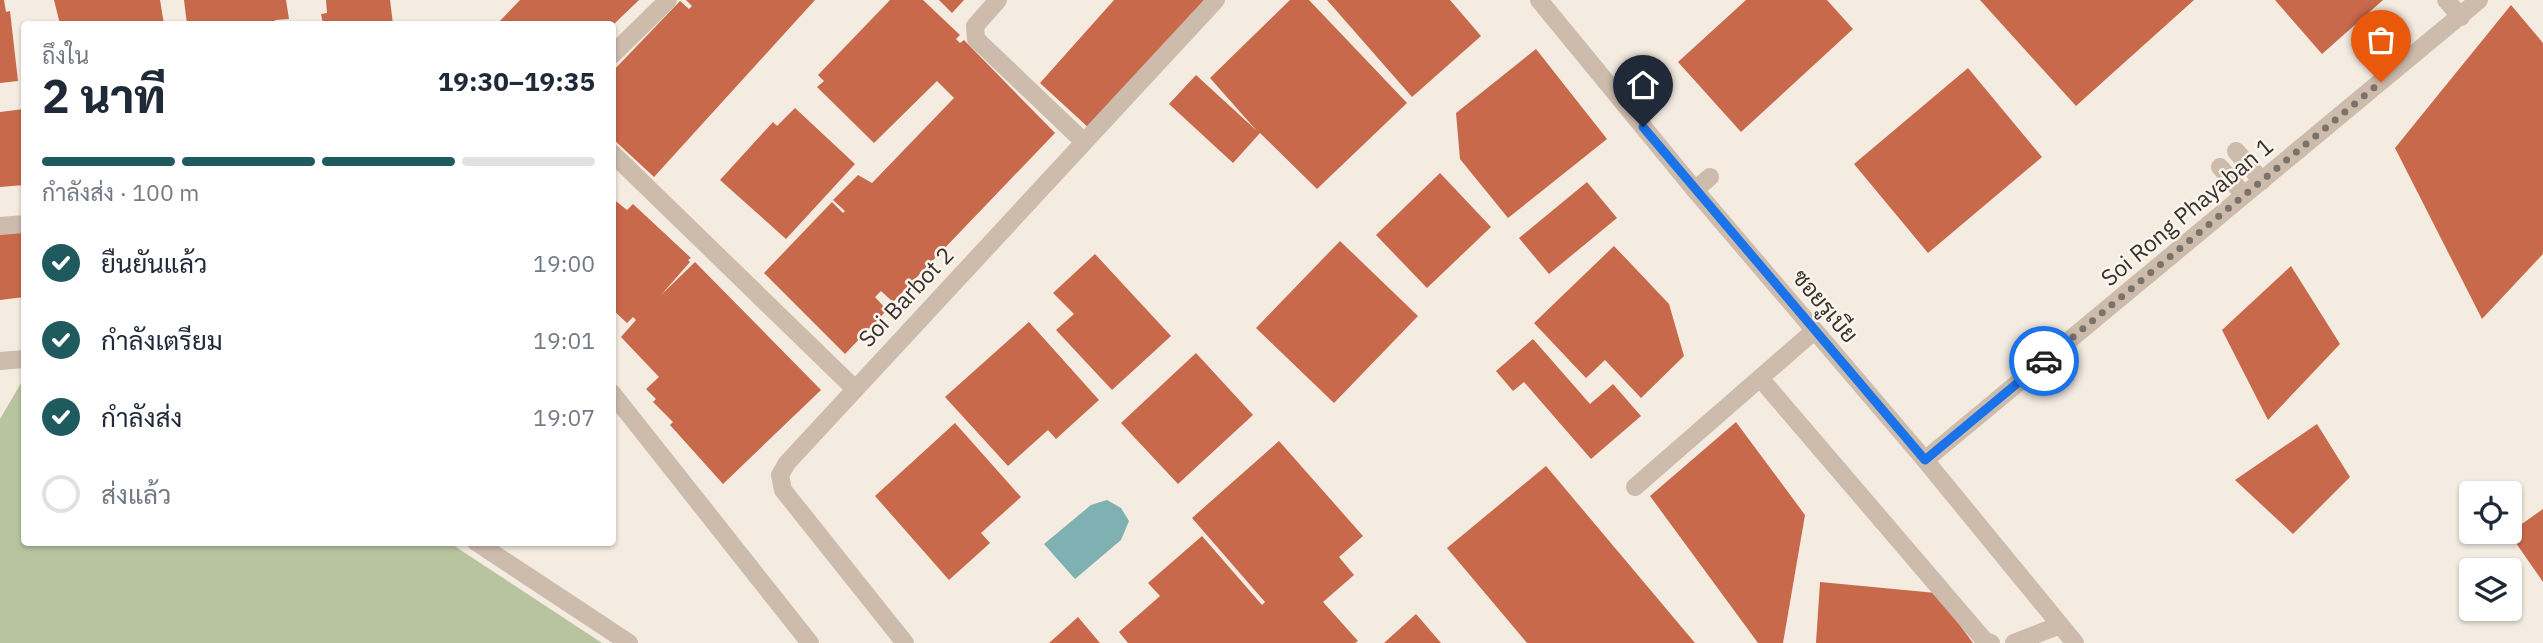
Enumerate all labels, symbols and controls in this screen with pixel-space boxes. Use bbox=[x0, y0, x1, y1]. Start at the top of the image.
pin bbox=[2351, 10, 2411, 82]
icon: bag bbox=[2362, 21, 2400, 59]
text: ถึงใน bbox=[42, 40, 89, 70]
pin bbox=[1613, 55, 1673, 127]
text: 19:30–19:35 bbox=[438, 64, 595, 98]
text: 2 นาที bbox=[42, 66, 166, 126]
icon: home bbox=[1624, 66, 1662, 104]
street label: Soi Rong Phayaban 1 bbox=[2094, 130, 2279, 292]
text: กำลังส่ง · 100 m bbox=[42, 177, 199, 207]
street label: Soi Barbot 2 bbox=[851, 240, 959, 353]
icon: check bbox=[42, 244, 80, 282]
text: ยืนยันแล้ว bbox=[101, 246, 207, 280]
text: 19:00 bbox=[533, 248, 595, 278]
street label: ซอยรูเบีย bbox=[1784, 262, 1865, 350]
icon: check bbox=[42, 321, 80, 359]
text: กำลังเตรียม bbox=[101, 323, 223, 357]
text: 19:01 bbox=[533, 325, 595, 355]
courier bbox=[2009, 326, 2079, 396]
icon: car bbox=[2025, 342, 2063, 380]
icon: check bbox=[42, 398, 80, 436]
text: กำลังส่ง bbox=[101, 400, 182, 434]
text: 19:07 bbox=[533, 402, 595, 432]
text: ส่งแล้ว bbox=[101, 477, 171, 511]
map controls bbox=[2459, 481, 2522, 621]
button: locate bbox=[2459, 481, 2522, 544]
button: layers bbox=[2459, 558, 2522, 621]

